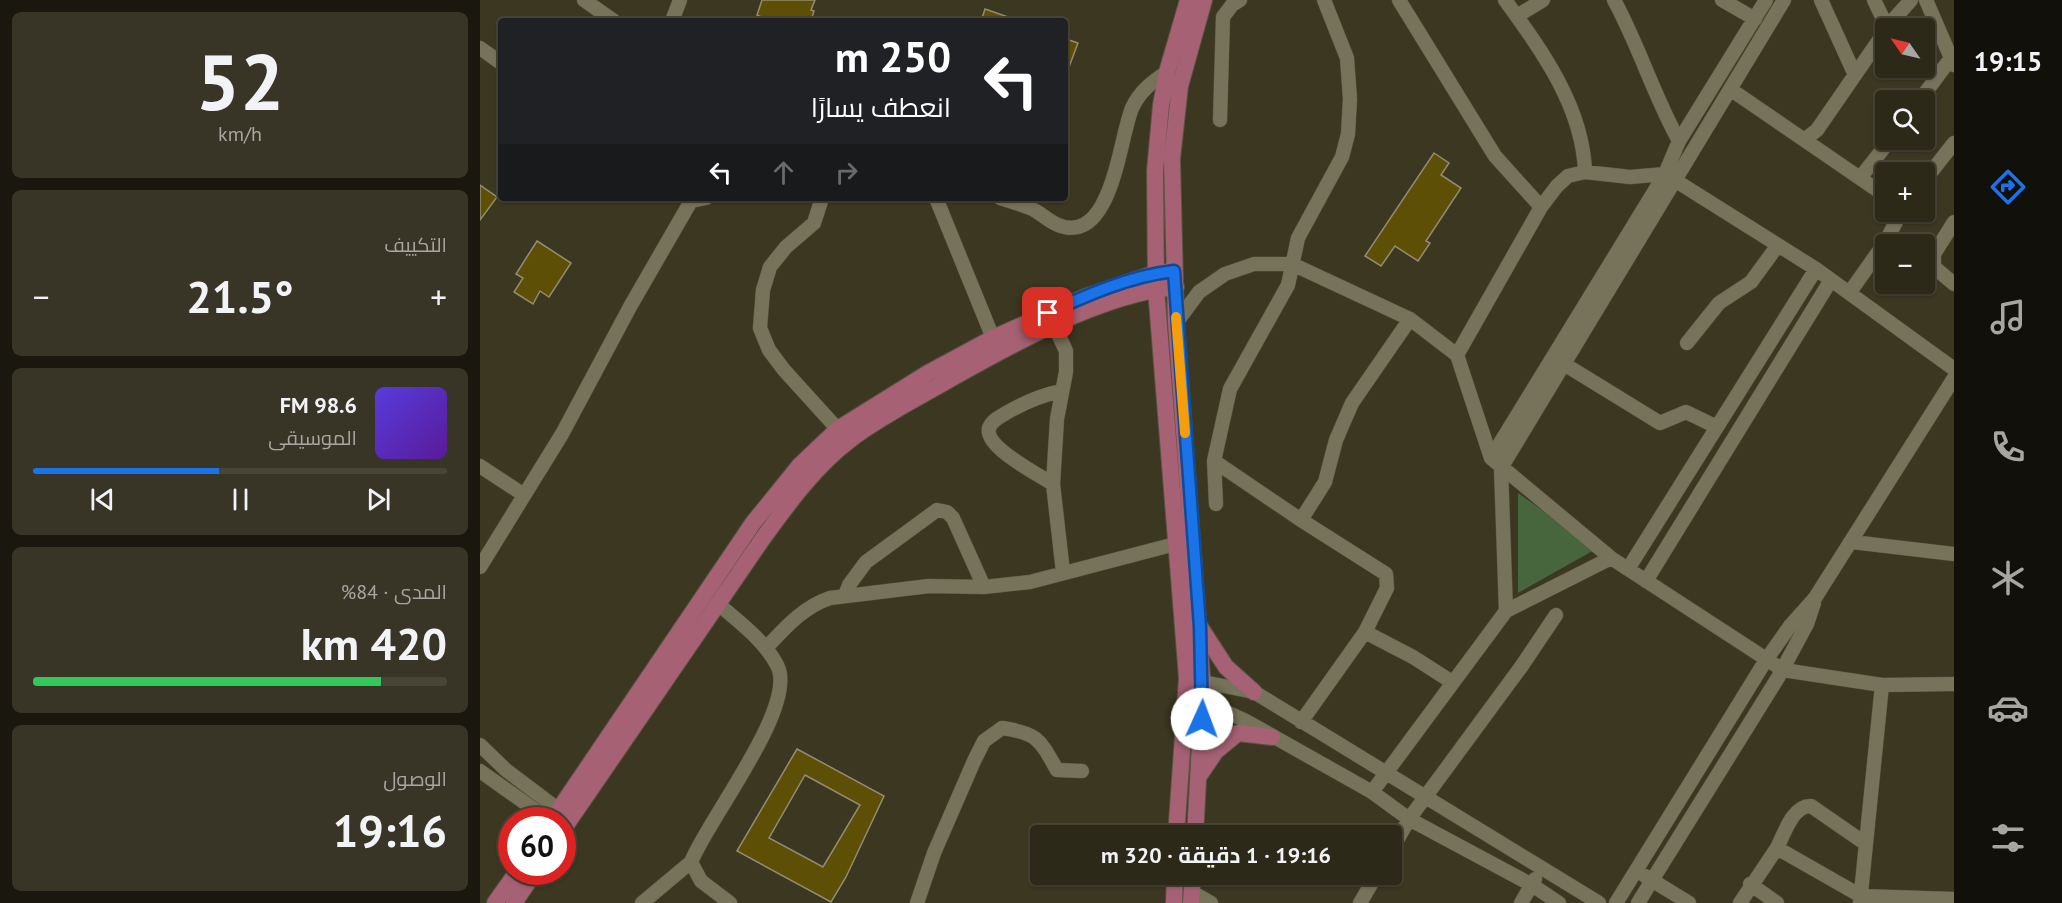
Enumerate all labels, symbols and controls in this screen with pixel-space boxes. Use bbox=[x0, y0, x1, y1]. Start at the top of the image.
north arrow bbox=[1875, 18, 1935, 78]
map controls bbox=[1875, 18, 1935, 294]
text: 250 m bbox=[835, 29, 951, 84]
text: 52 bbox=[196, 31, 284, 132]
icon: left bbox=[972, 42, 1050, 120]
text: 19:15 bbox=[1974, 44, 2042, 78]
text: انعطف يسارًا bbox=[811, 90, 951, 124]
button: search bbox=[1875, 90, 1935, 150]
text: km/h bbox=[218, 121, 262, 147]
icon: left bbox=[704, 156, 737, 189]
icon: ahead bbox=[767, 156, 800, 189]
icon: right bbox=[830, 156, 863, 189]
button: + bbox=[1875, 162, 1935, 222]
icon: directions bbox=[1987, 166, 2029, 208]
text: التكييف bbox=[384, 232, 447, 258]
button: − bbox=[1875, 234, 1935, 294]
text: 21.5° bbox=[186, 267, 294, 325]
text: − bbox=[33, 275, 50, 318]
text: + bbox=[430, 275, 447, 318]
pin bbox=[1022, 287, 1073, 338]
icon: arrive bbox=[1031, 296, 1064, 329]
icon: music bbox=[1987, 296, 2029, 338]
text: 98.6 FM bbox=[280, 391, 357, 419]
text: الموسيقى bbox=[268, 425, 357, 451]
icon: phone bbox=[1987, 426, 2029, 468]
icon: previous bbox=[86, 483, 119, 516]
icon: pause bbox=[224, 483, 257, 516]
icon: next bbox=[362, 483, 395, 516]
icon: climate bbox=[1987, 557, 2029, 599]
text: المدى · 84% bbox=[341, 579, 447, 605]
text: 420 km bbox=[301, 614, 447, 672]
position arrow bbox=[1170, 687, 1234, 751]
icon: car bbox=[1987, 687, 2029, 729]
text: الوصول bbox=[383, 766, 447, 792]
text: 19:16 bbox=[333, 801, 447, 859]
speed limit sign: 60 bbox=[498, 807, 576, 885]
icon: filters bbox=[1987, 817, 2029, 859]
text: 19:16 · 1 دقيقة · 320 m bbox=[1101, 841, 1331, 869]

